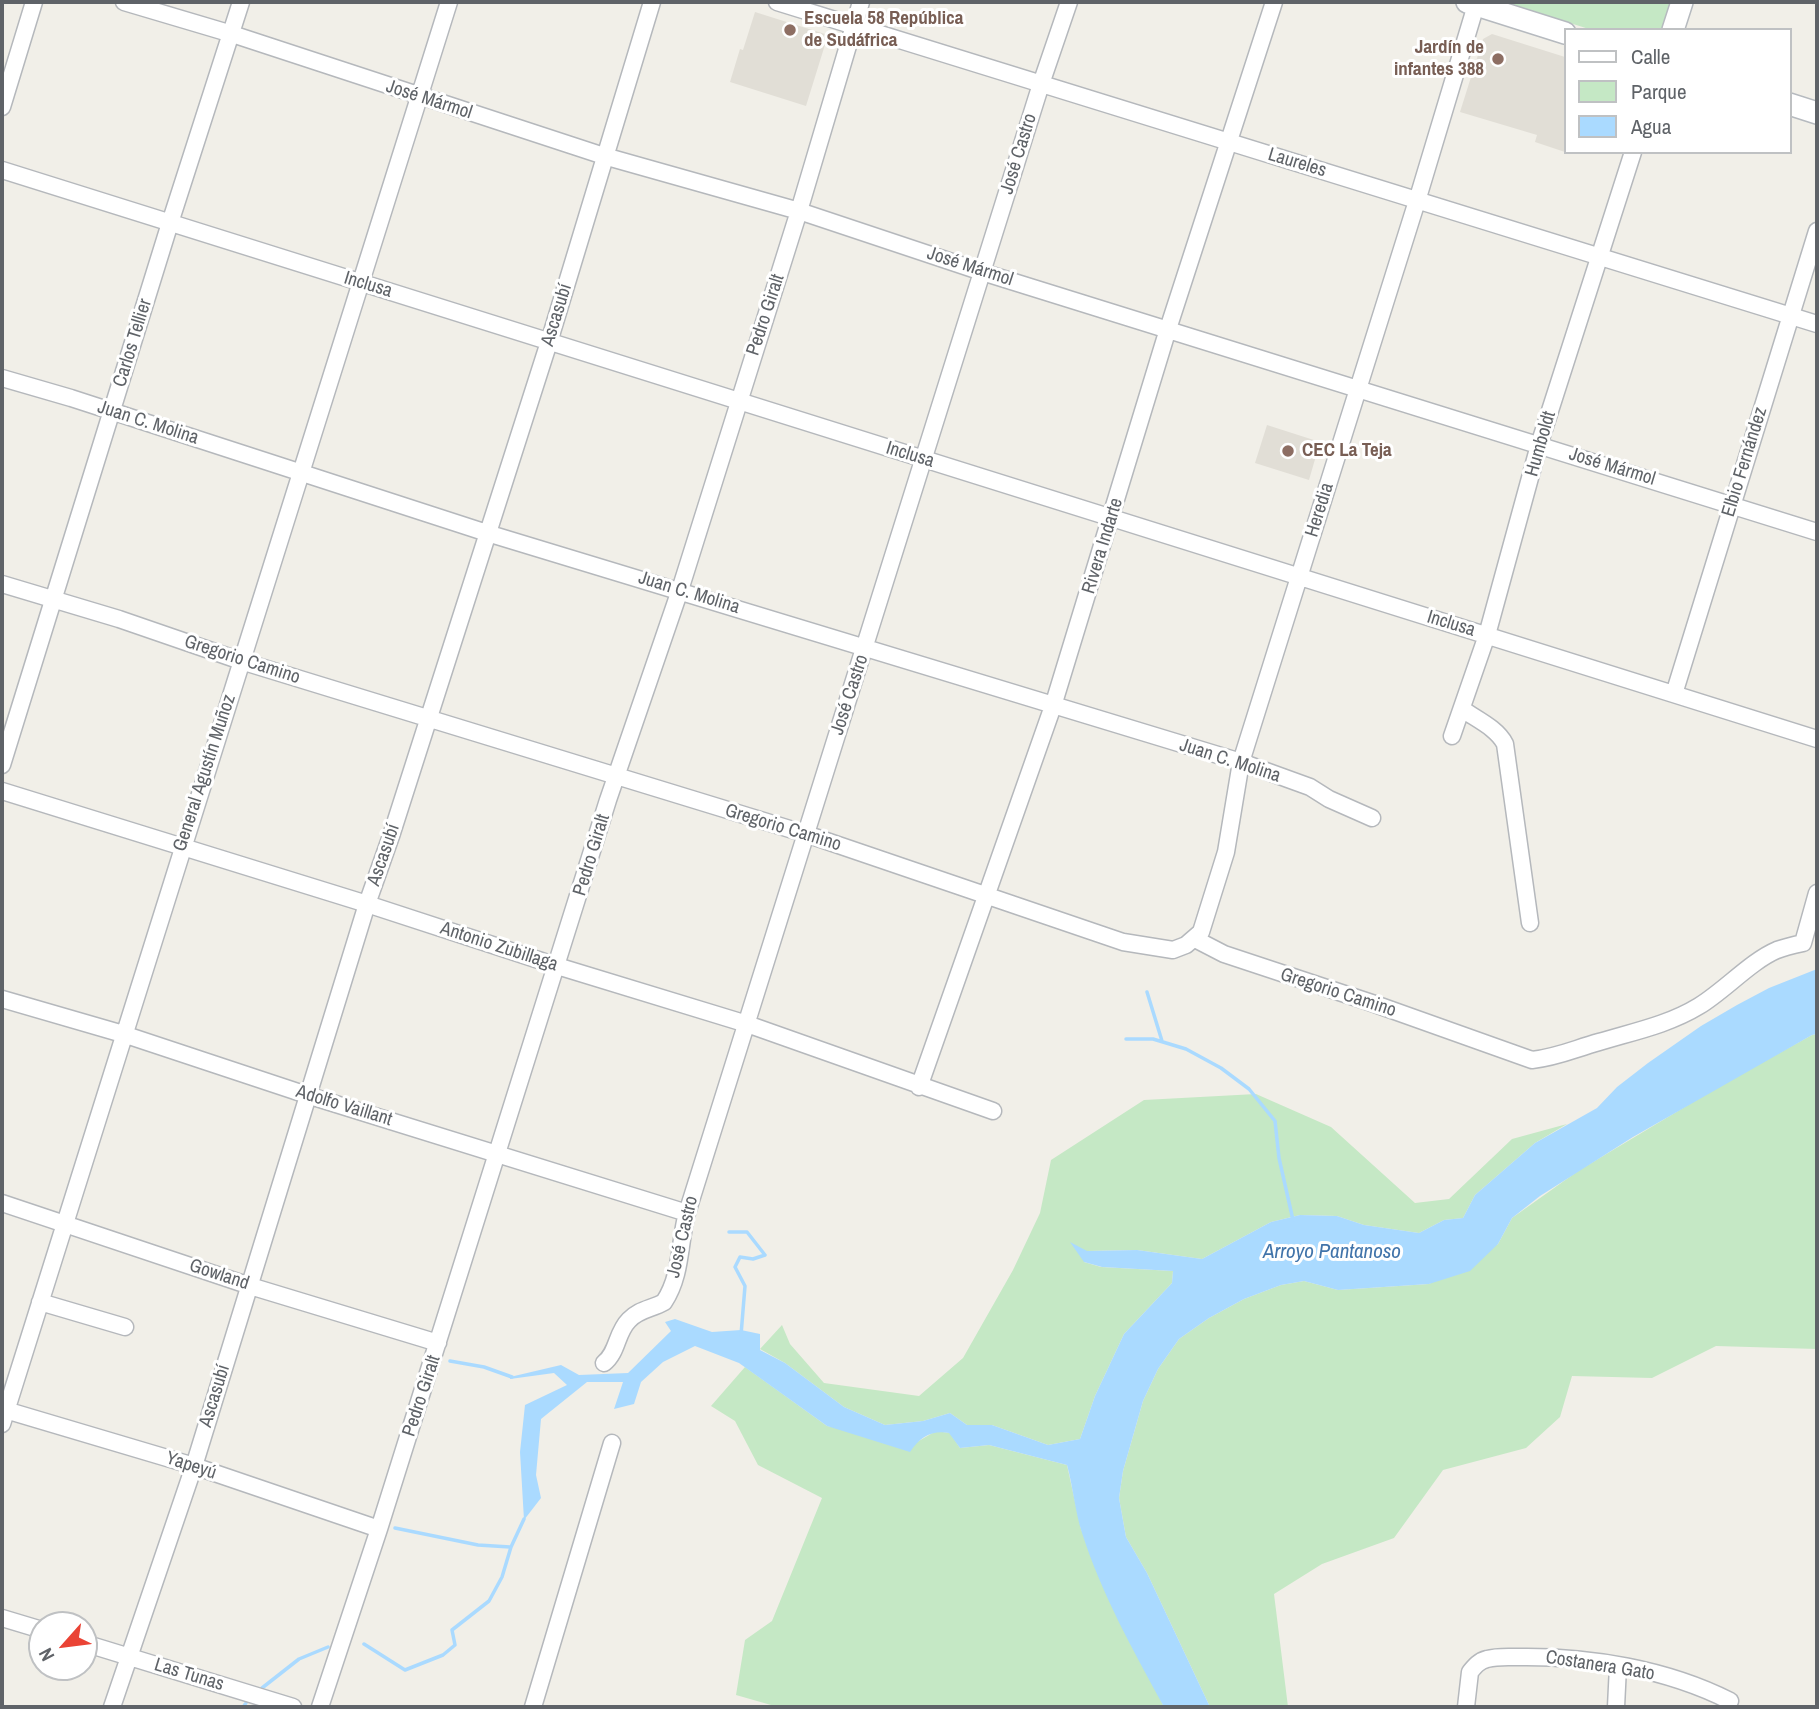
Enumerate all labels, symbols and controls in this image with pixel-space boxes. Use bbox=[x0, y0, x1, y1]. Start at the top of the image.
place label: Escuela 58 República de Sudáfrica bbox=[804, 8, 963, 52]
marker: Escuela 58 República de Sudáfrica bbox=[782, 22, 798, 38]
legend bbox=[1563, 28, 1791, 154]
place label: Jardín de infantes 388 bbox=[1394, 37, 1484, 81]
text: Calle bbox=[1631, 42, 1670, 71]
marker: Jardín de infantes 388 bbox=[1490, 51, 1506, 67]
street label: José Mármol bbox=[383, 75, 475, 125]
text: Parque bbox=[1631, 77, 1687, 106]
street label: José Castro bbox=[996, 111, 1042, 197]
text: Agua bbox=[1631, 112, 1671, 141]
street label: Laureles bbox=[1265, 143, 1329, 183]
street label: José Mármol bbox=[924, 242, 1016, 292]
street label: Inclusa bbox=[341, 267, 395, 303]
street label: Pedro Giralt bbox=[742, 272, 790, 358]
street label: Ascasubí bbox=[537, 281, 577, 349]
street label: Carlos Tellier bbox=[109, 296, 157, 390]
street label: Juan C. Molina bbox=[95, 396, 201, 450]
street label: Elbio Fernández bbox=[1717, 404, 1773, 520]
street label: Humboldt bbox=[1521, 409, 1561, 479]
street label: Inclusa bbox=[883, 437, 937, 473]
place label: CEC La Teja bbox=[1302, 440, 1392, 462]
marker: CEC La Teja bbox=[1280, 443, 1296, 459]
street label: José Mármol bbox=[1566, 443, 1658, 491]
street label: Heredia bbox=[1301, 480, 1339, 540]
street label: Rivera Indarte bbox=[1078, 495, 1128, 597]
street label: Juan C. Molina bbox=[636, 567, 742, 619]
street label: Inclusa bbox=[1424, 606, 1478, 642]
street label: Gregorio Camino bbox=[181, 631, 303, 689]
street label: José Castro bbox=[826, 652, 874, 738]
street label: General Agustín Muñoz bbox=[169, 692, 241, 854]
street label: Juan C. Molina bbox=[1177, 734, 1283, 788]
street label: Gregorio Camino bbox=[722, 800, 844, 856]
street label: Pedro Giralt bbox=[569, 812, 615, 898]
street label: Ascasubí bbox=[363, 821, 405, 889]
street label: Antonio Zubillaga bbox=[437, 917, 561, 977]
street label: Gregorio Camino bbox=[1277, 964, 1399, 1022]
street label: Adolfo Vaillant bbox=[293, 1081, 395, 1131]
street label: José Castro bbox=[663, 1194, 703, 1280]
water label: Arroyo Pantanoso bbox=[1263, 1239, 1401, 1265]
street label: Gowland bbox=[186, 1255, 252, 1295]
street label: Pedro Giralt bbox=[398, 1353, 446, 1439]
street label: Ascasubí bbox=[195, 1362, 235, 1430]
street label: Yapeyú bbox=[163, 1447, 219, 1485]
north arrow bbox=[28, 1611, 98, 1681]
text: N bbox=[32, 1644, 60, 1666]
street label: Costanera Gato bbox=[1544, 1646, 1656, 1686]
street label: Las Tunas bbox=[152, 1654, 226, 1696]

